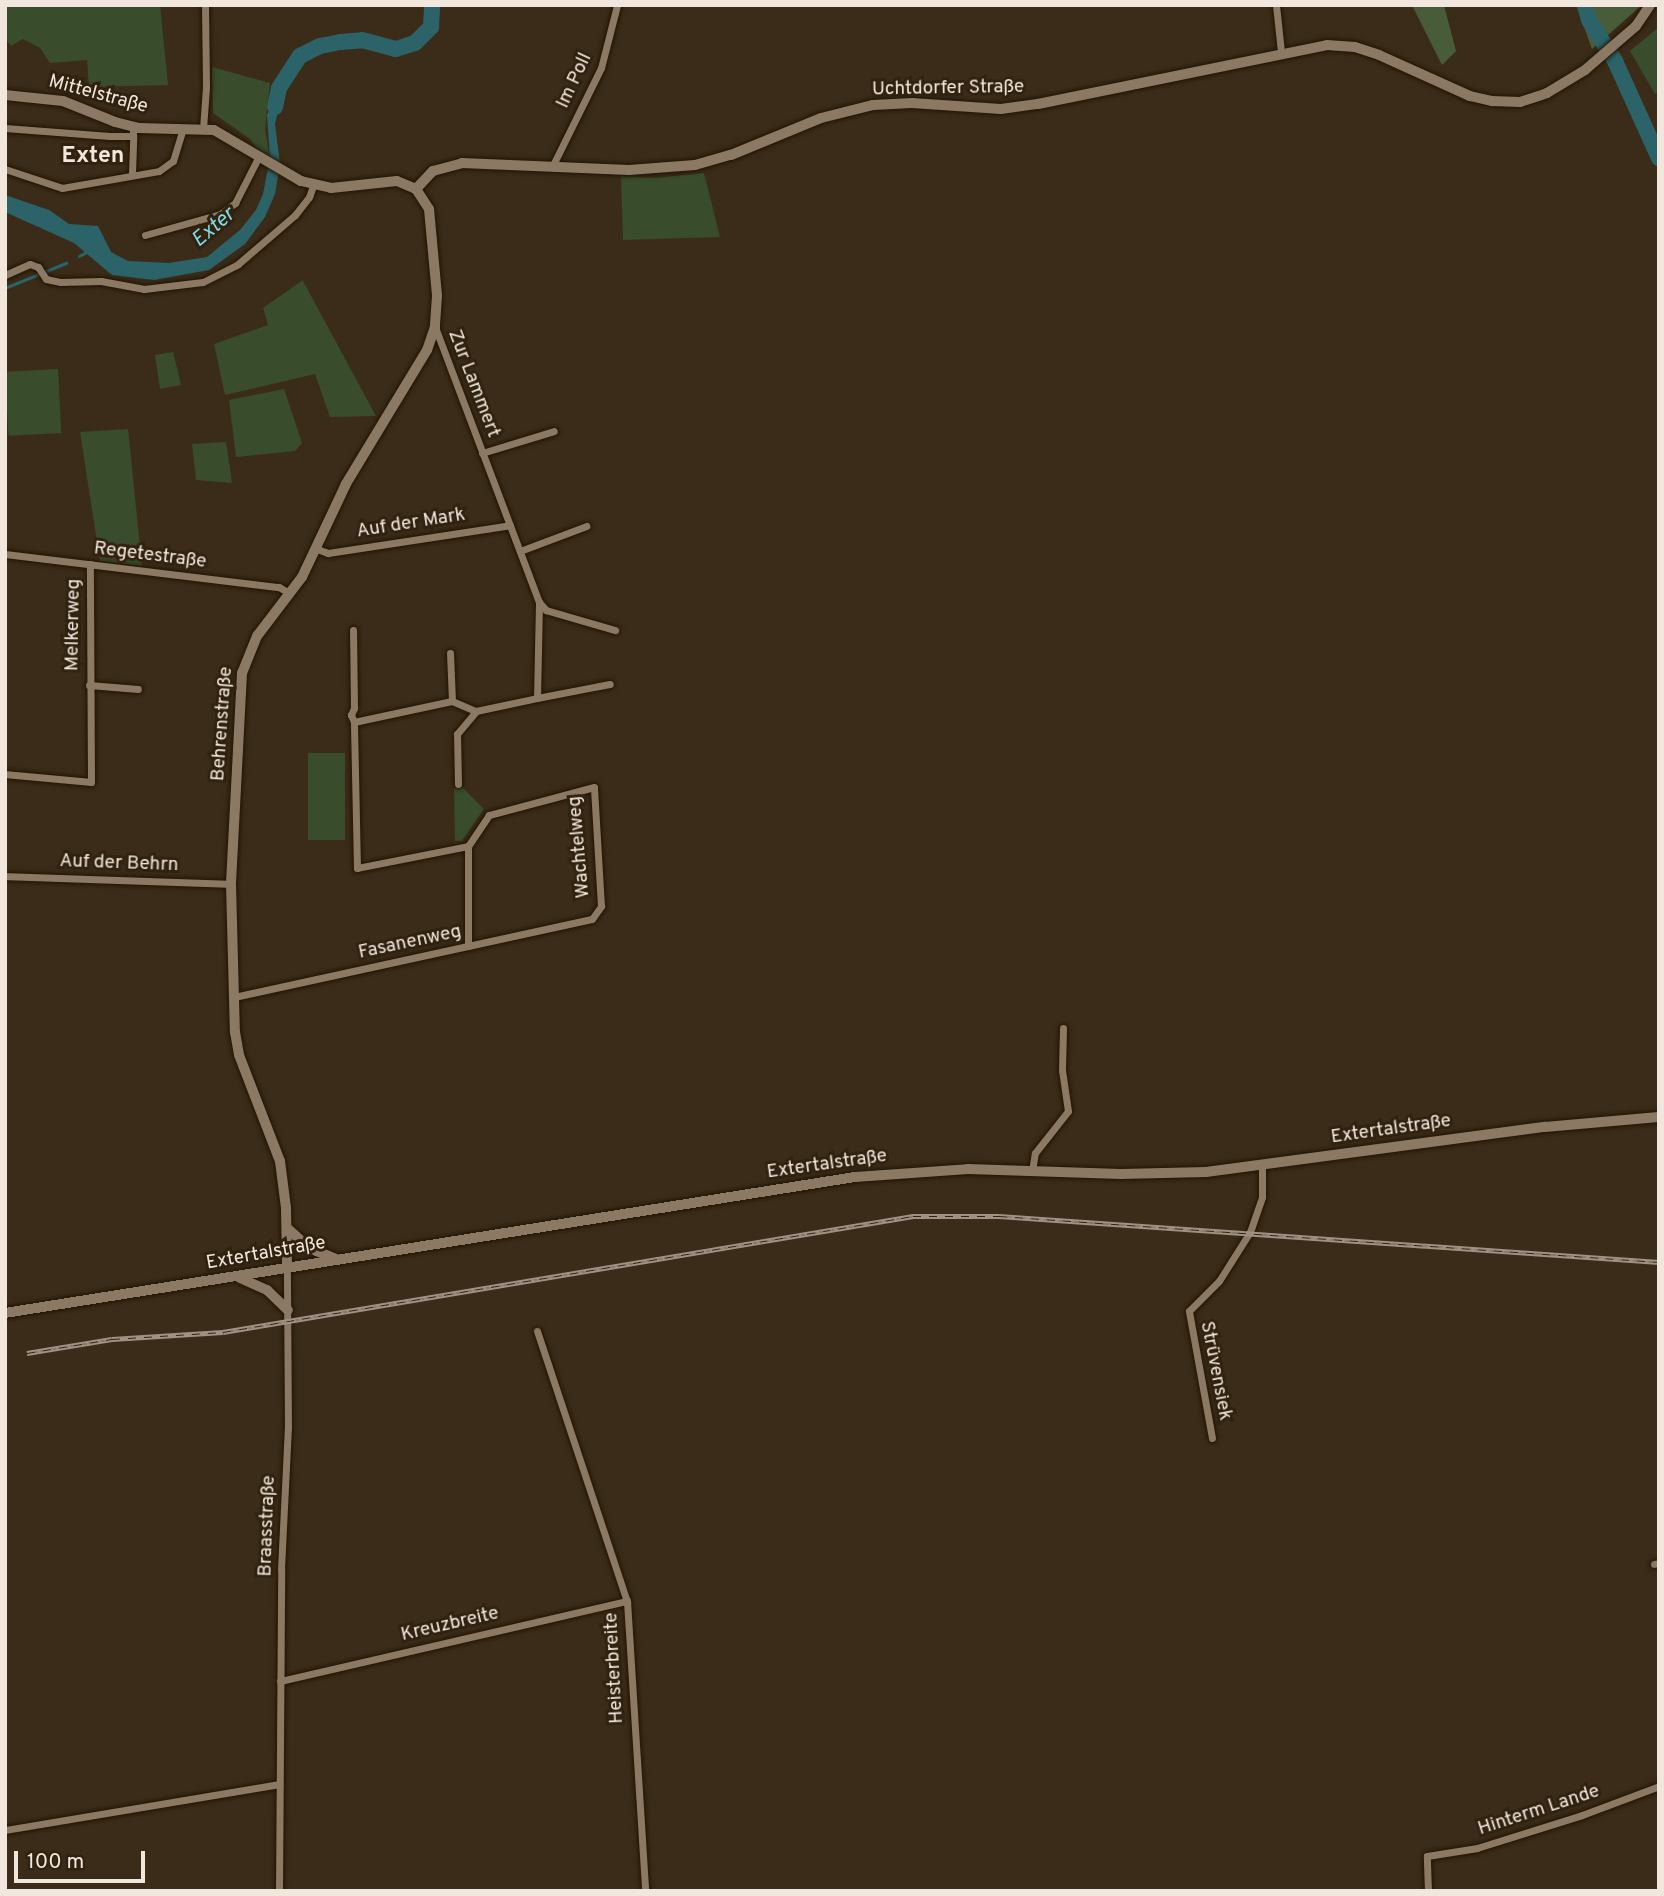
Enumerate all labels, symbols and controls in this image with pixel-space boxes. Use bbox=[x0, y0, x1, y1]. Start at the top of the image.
street label: Im Poll bbox=[552, 50, 598, 112]
street label: Mittelstraße bbox=[46, 71, 150, 119]
street label: Uchtdorfer Straße bbox=[872, 76, 1024, 102]
district label: Exten bbox=[62, 143, 124, 171]
water label: Exter bbox=[187, 203, 241, 253]
street label: Zur Lammert bbox=[442, 327, 504, 441]
street label: Auf der Mark bbox=[355, 504, 467, 544]
street label: Regetestraße bbox=[92, 538, 208, 574]
street label: Melkerweg bbox=[62, 579, 86, 671]
street label: Behrenstraße bbox=[208, 666, 238, 782]
street label: Wachtelweg bbox=[564, 795, 596, 899]
street label: Auf der Behrn bbox=[59, 851, 179, 877]
street label: Fasanenweg bbox=[356, 921, 464, 965]
street label: Extertalstraße bbox=[1330, 1110, 1452, 1150]
street label: Extertalstraße bbox=[766, 1145, 888, 1185]
street label: Extertalstraße bbox=[204, 1232, 328, 1276]
street label: Strüvensiek bbox=[1194, 1320, 1236, 1422]
street label: Braasstraße bbox=[255, 1475, 281, 1577]
street label: Kreuzbreite bbox=[399, 1603, 501, 1647]
street label: Heisterbreite bbox=[601, 1612, 629, 1724]
street label: Hinterm Lande bbox=[1475, 1781, 1603, 1841]
scale bar bbox=[18, 1836, 149, 1880]
text: 100 m bbox=[27, 1849, 84, 1876]

